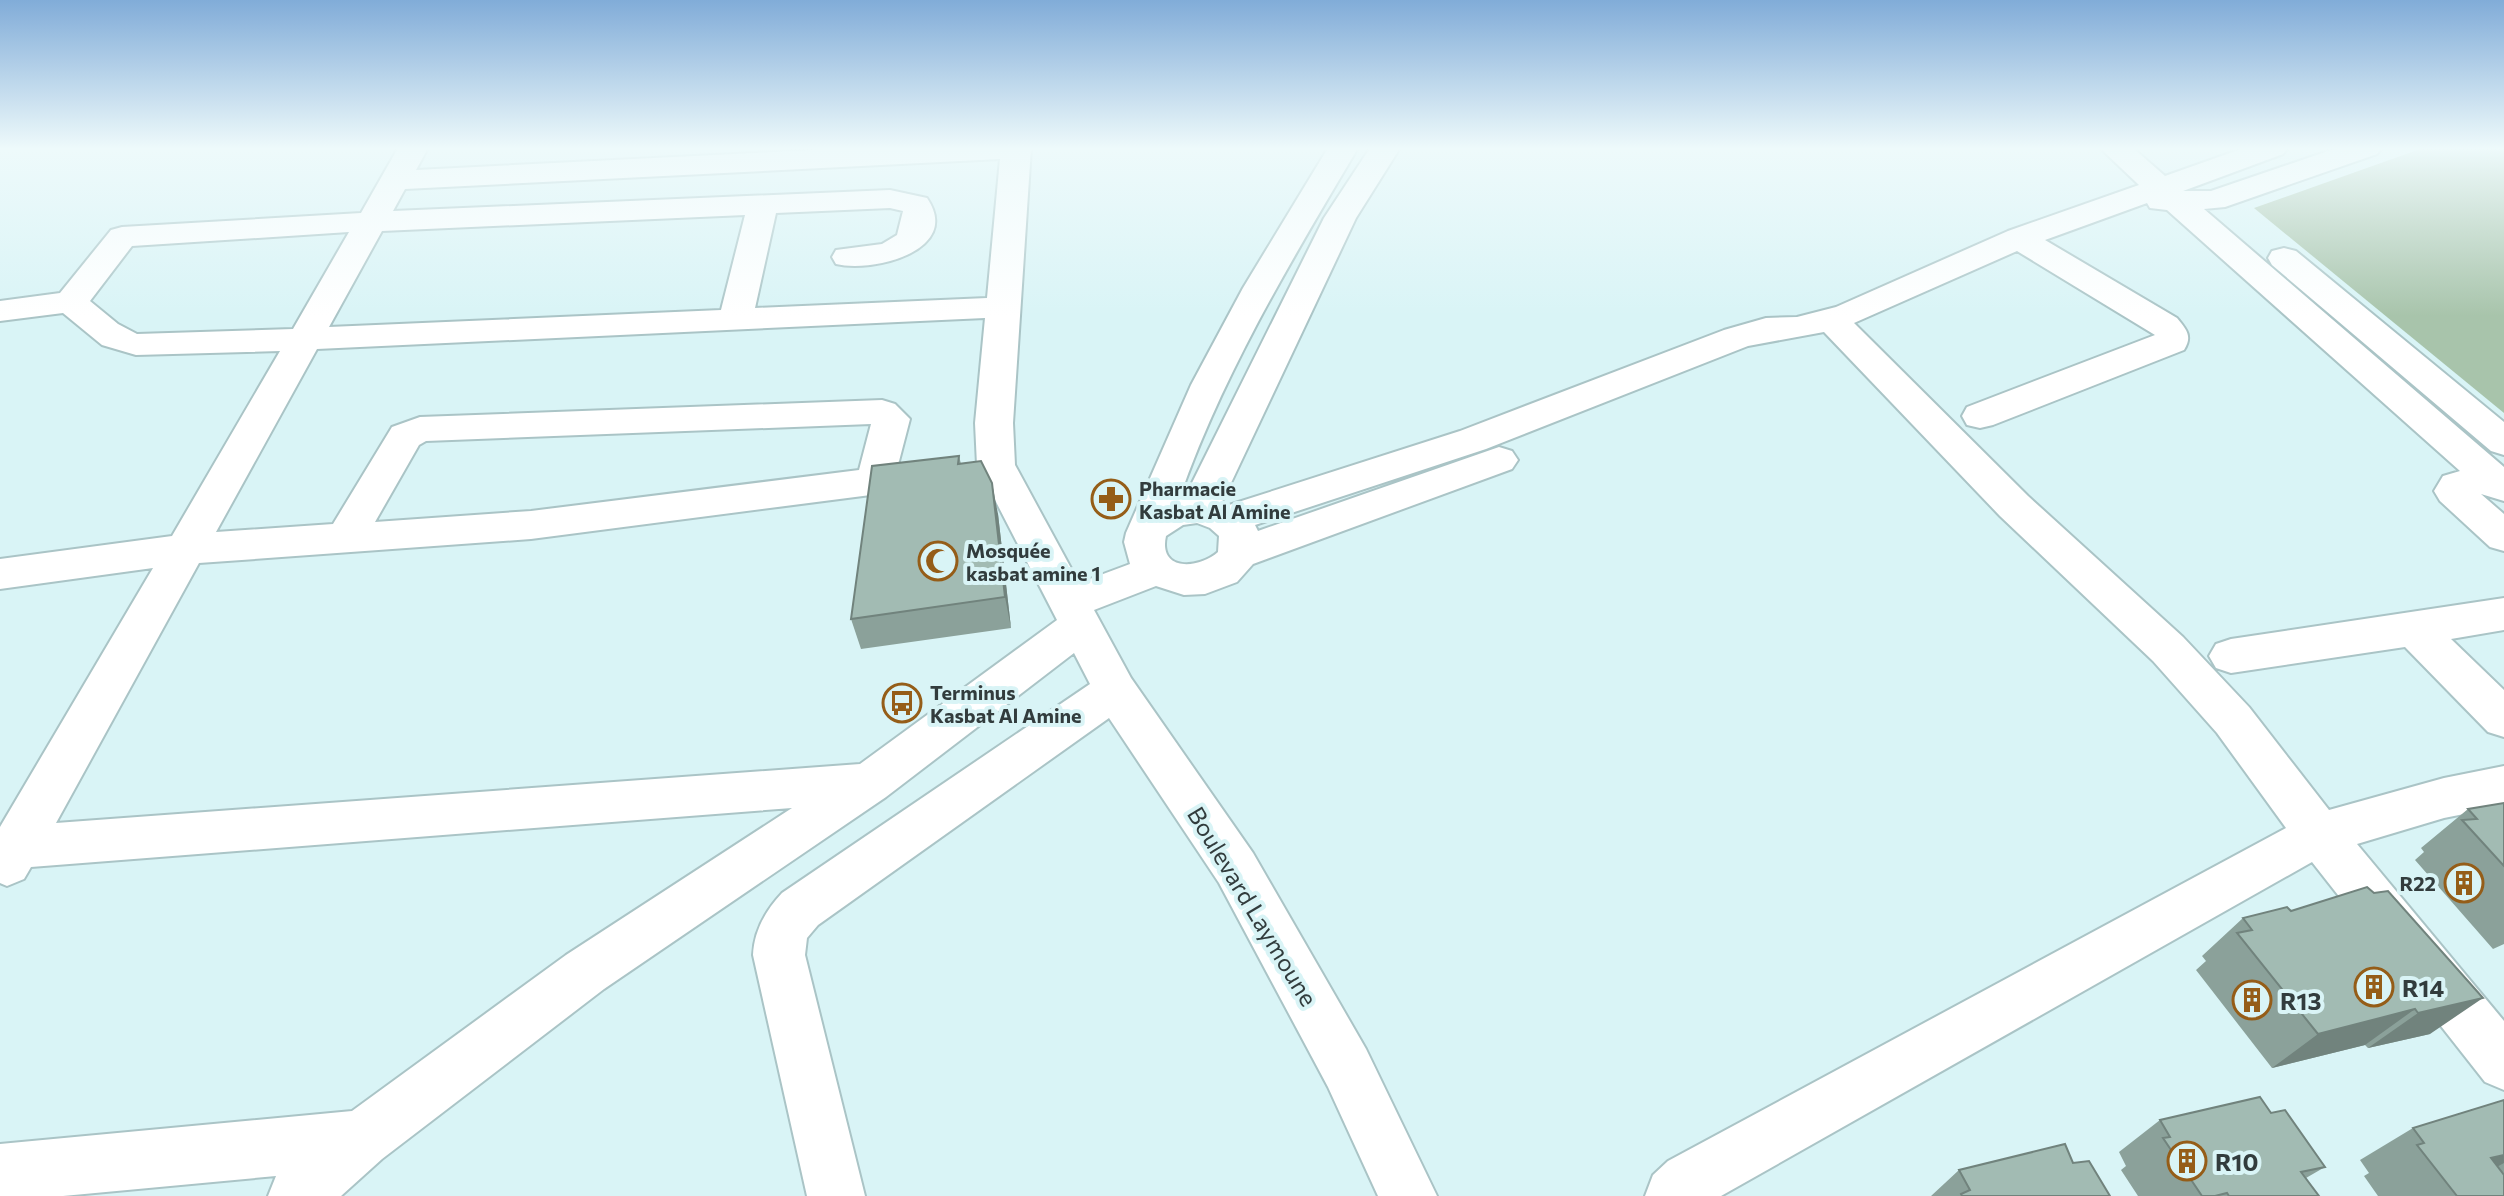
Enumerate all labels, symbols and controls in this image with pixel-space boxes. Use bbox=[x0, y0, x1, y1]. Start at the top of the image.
place label: Pharmacie Kasbat Al Amine bbox=[1139, 476, 1291, 523]
pharmacy icon: Pharmacie Kasbat Al Amine bbox=[1090, 478, 1132, 520]
place label: Mosquée kasbat amine 1 bbox=[966, 538, 1101, 585]
mosque icon: Mosquée kasbat amine 1 bbox=[917, 540, 959, 582]
place label: Terminus Kasbat Al Amine bbox=[930, 680, 1082, 727]
bus stop icon: Terminus Kasbat Al Amine bbox=[881, 682, 923, 724]
street label: Boulevard Laymoune bbox=[1182, 801, 1324, 1011]
building icon: R22 bbox=[2443, 862, 2485, 904]
place label: R22 bbox=[2399, 871, 2436, 895]
building icon: R14 bbox=[2353, 966, 2395, 1008]
place label: R14 bbox=[2402, 973, 2444, 1002]
building icon: R13 bbox=[2231, 979, 2273, 1021]
place label: R13 bbox=[2280, 986, 2321, 1015]
building icon: R10 bbox=[2166, 1140, 2208, 1182]
place label: R10 bbox=[2215, 1147, 2258, 1176]

